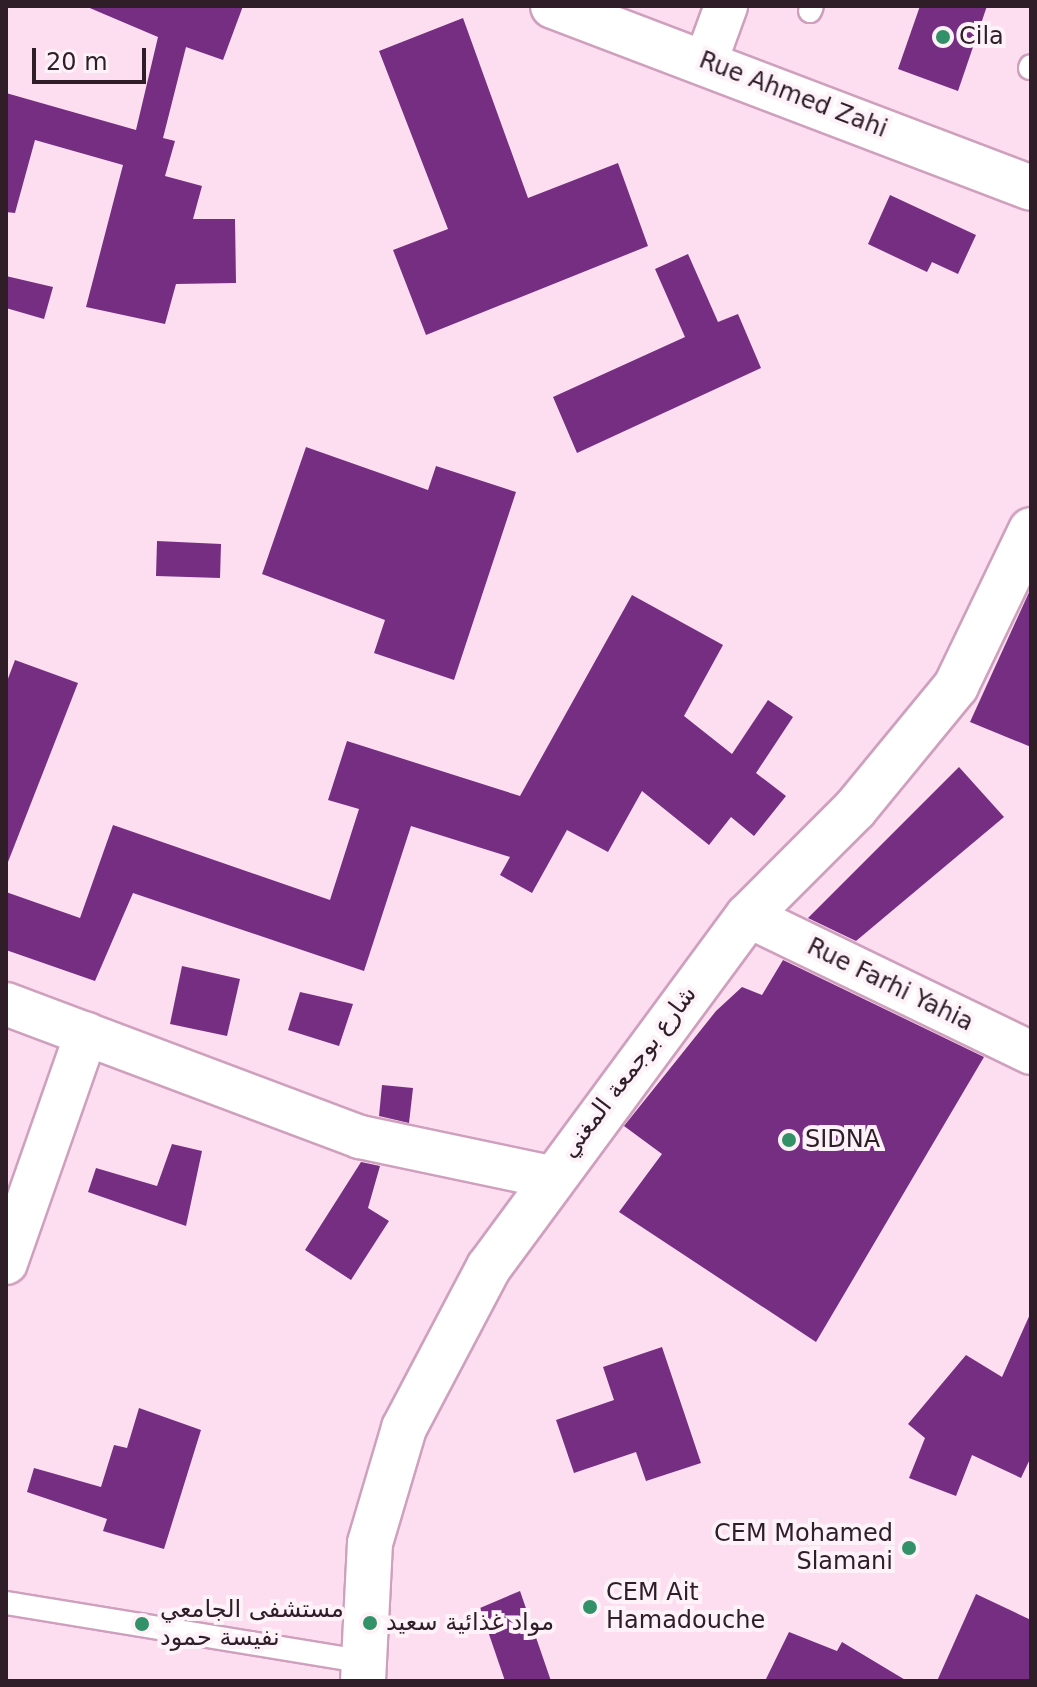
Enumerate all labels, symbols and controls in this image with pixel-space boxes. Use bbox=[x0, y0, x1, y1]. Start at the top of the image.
place label: Cila bbox=[959, 23, 1004, 51]
marker: Cila bbox=[934, 28, 952, 46]
scale bar bbox=[36, 32, 150, 82]
street label: Rue Ahmed Zahi bbox=[695, 46, 891, 144]
text: 20 m bbox=[46, 48, 108, 76]
street label: Rue Farhi Yahia bbox=[802, 932, 978, 1038]
street label: شارع بوجمعة المغني bbox=[555, 980, 703, 1164]
place label: SIDNA bbox=[805, 1126, 880, 1154]
marker: SIDNA bbox=[780, 1131, 798, 1149]
place label: CEM Mohamed Slamani bbox=[714, 1520, 893, 1576]
marker: CEM Mohamed Slamani bbox=[900, 1539, 918, 1557]
place label: CEM Ait Hamadouche bbox=[606, 1579, 765, 1635]
place label: مستشفى الجامعي نفيسة حمود bbox=[160, 1596, 344, 1652]
marker: CEM Ait Hamadouche bbox=[581, 1598, 599, 1616]
place label: مواد غذائية سعيد bbox=[386, 1609, 554, 1637]
marker: مستشفى الجامعي نفيسة حمود bbox=[131, 1613, 153, 1635]
marker: مواد غذائية سعيد bbox=[361, 1614, 379, 1632]

